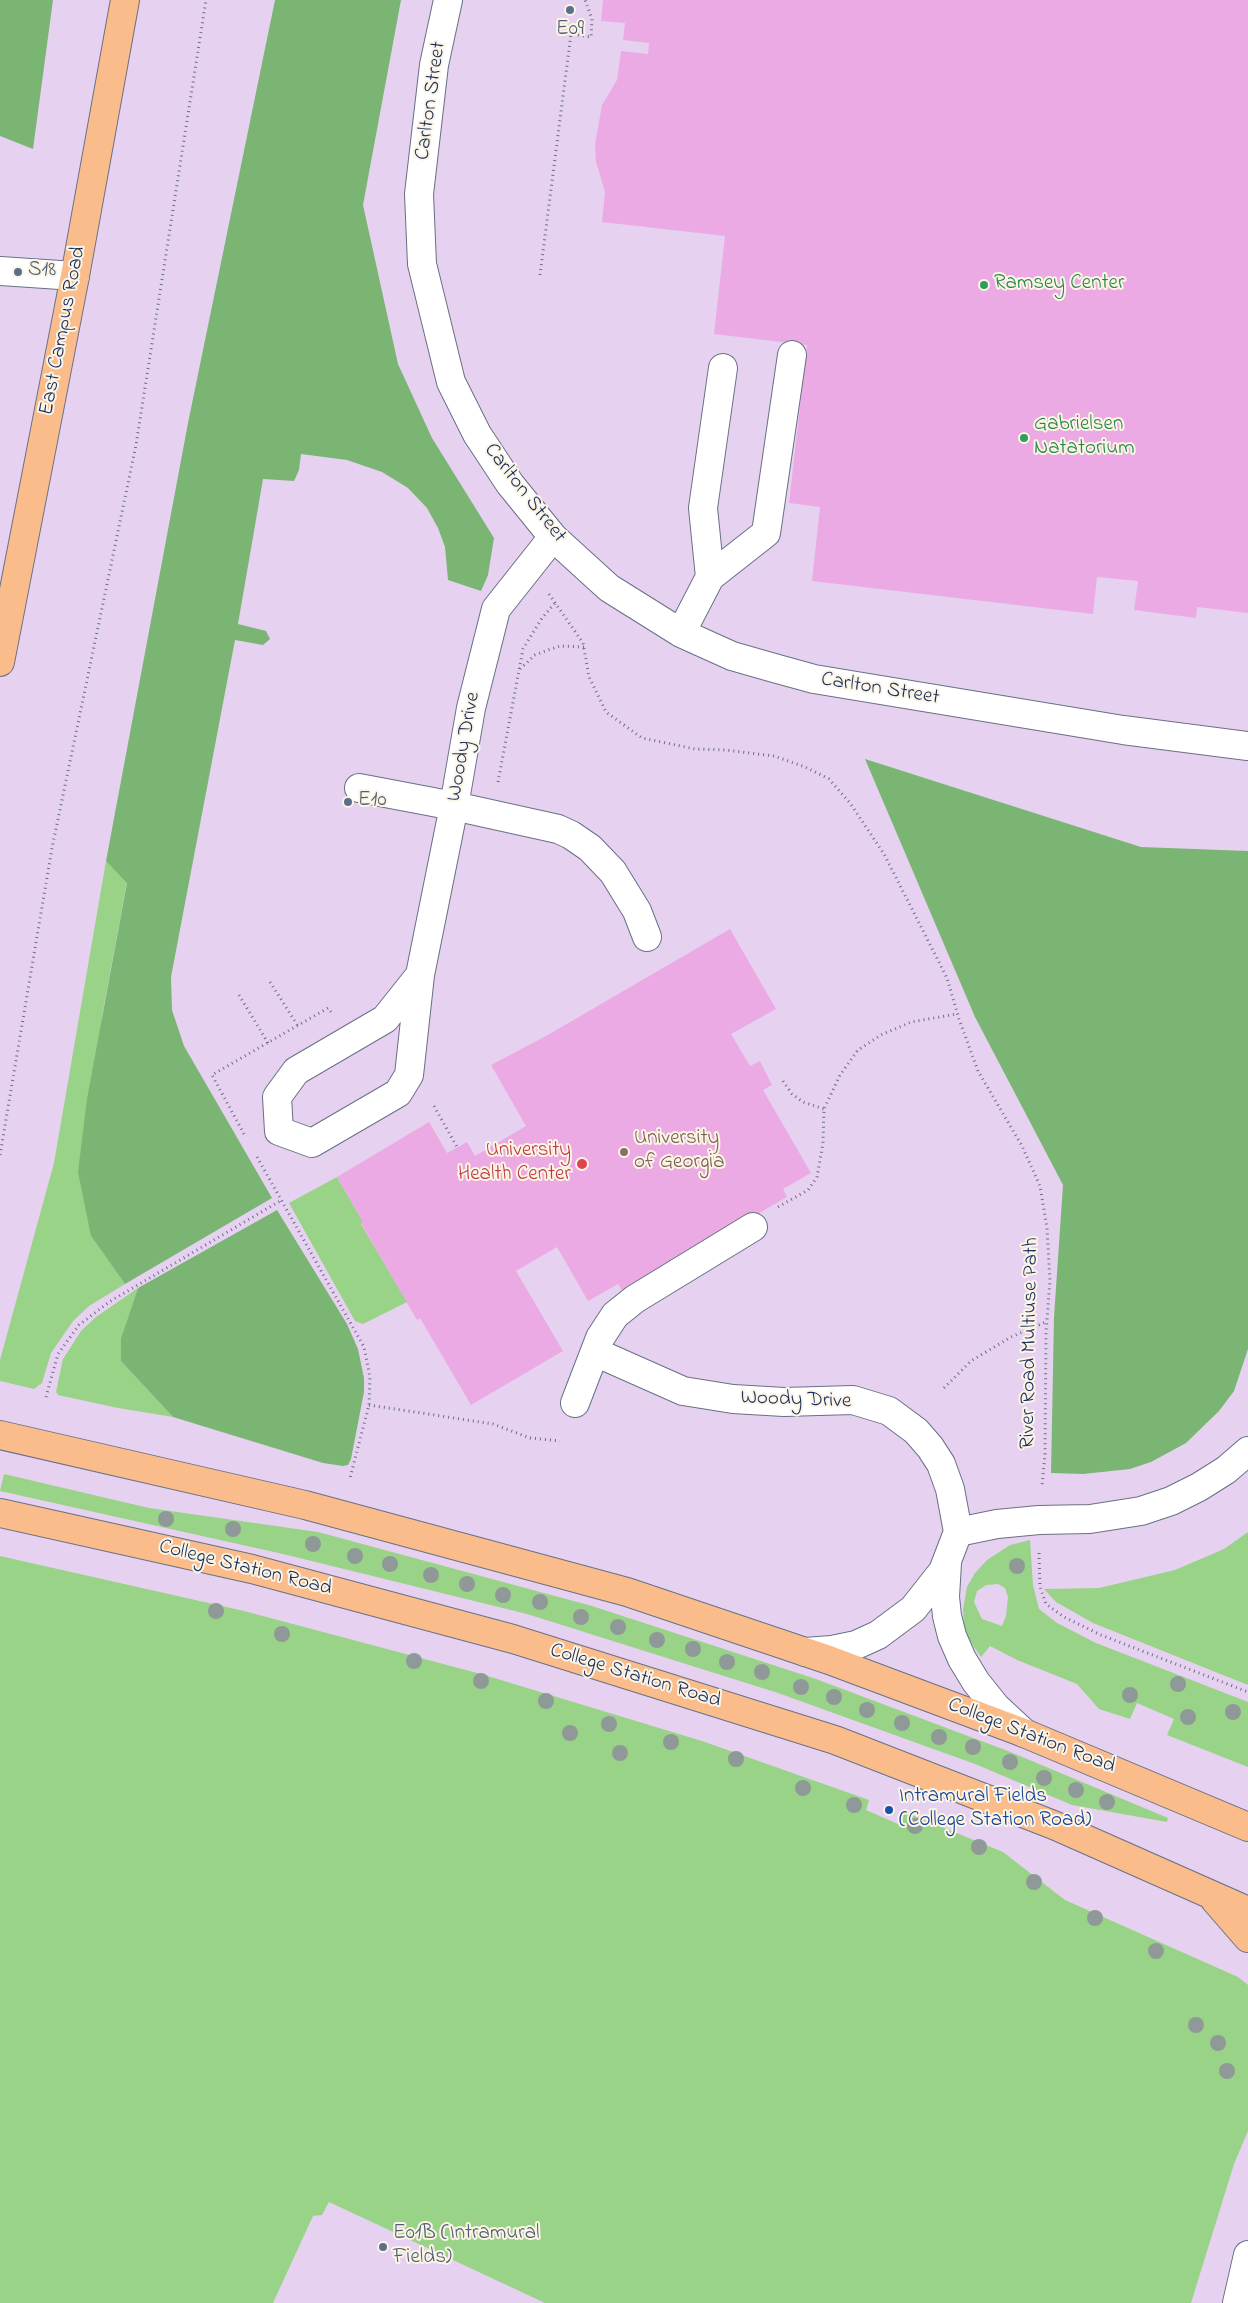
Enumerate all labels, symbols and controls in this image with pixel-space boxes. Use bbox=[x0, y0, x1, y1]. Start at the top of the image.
marker: E09 bbox=[564, 4, 576, 16]
place label: E09 bbox=[556, 18, 584, 44]
street label: Carlton Street bbox=[411, 40, 453, 162]
street label: East Campus Road bbox=[35, 245, 93, 417]
place label: S18 bbox=[28, 259, 56, 285]
marker: S18 bbox=[12, 266, 24, 278]
place label: Ramsey Center bbox=[994, 272, 1125, 298]
marker: Ramsey Center bbox=[978, 279, 990, 291]
place label: Gabrielsen Natatorium bbox=[1034, 413, 1134, 463]
marker: Gabrielsen Natatorium bbox=[1018, 432, 1030, 444]
street label: Carlton Street bbox=[477, 439, 571, 549]
street label: Carlton Street bbox=[819, 668, 941, 712]
street label: Woody Drive bbox=[443, 690, 487, 804]
place label: E10 bbox=[358, 789, 386, 815]
marker: E10 bbox=[342, 796, 354, 808]
place label: University of Georgia bbox=[634, 1127, 724, 1177]
place label: University Health Center bbox=[458, 1139, 571, 1189]
marker: University of Georgia bbox=[618, 1146, 630, 1158]
marker: University Health Center bbox=[575, 1157, 589, 1171]
street label: River Road Multiuse Path bbox=[1017, 1237, 1045, 1449]
street label: Woody Drive bbox=[740, 1386, 852, 1416]
street label: College Station Road bbox=[156, 1535, 334, 1603]
street label: College Station Road bbox=[547, 1639, 723, 1715]
street label: College Station Road bbox=[944, 1693, 1118, 1781]
place label: Intramural Fields (College Station Road) bbox=[899, 1785, 1091, 1835]
marker: Intramural Fields (College Station Road) bbox=[883, 1804, 895, 1816]
place label: E01B (Intramural Fields) bbox=[393, 2222, 540, 2272]
marker: E01B (Intramural Fields) bbox=[377, 2241, 389, 2253]

